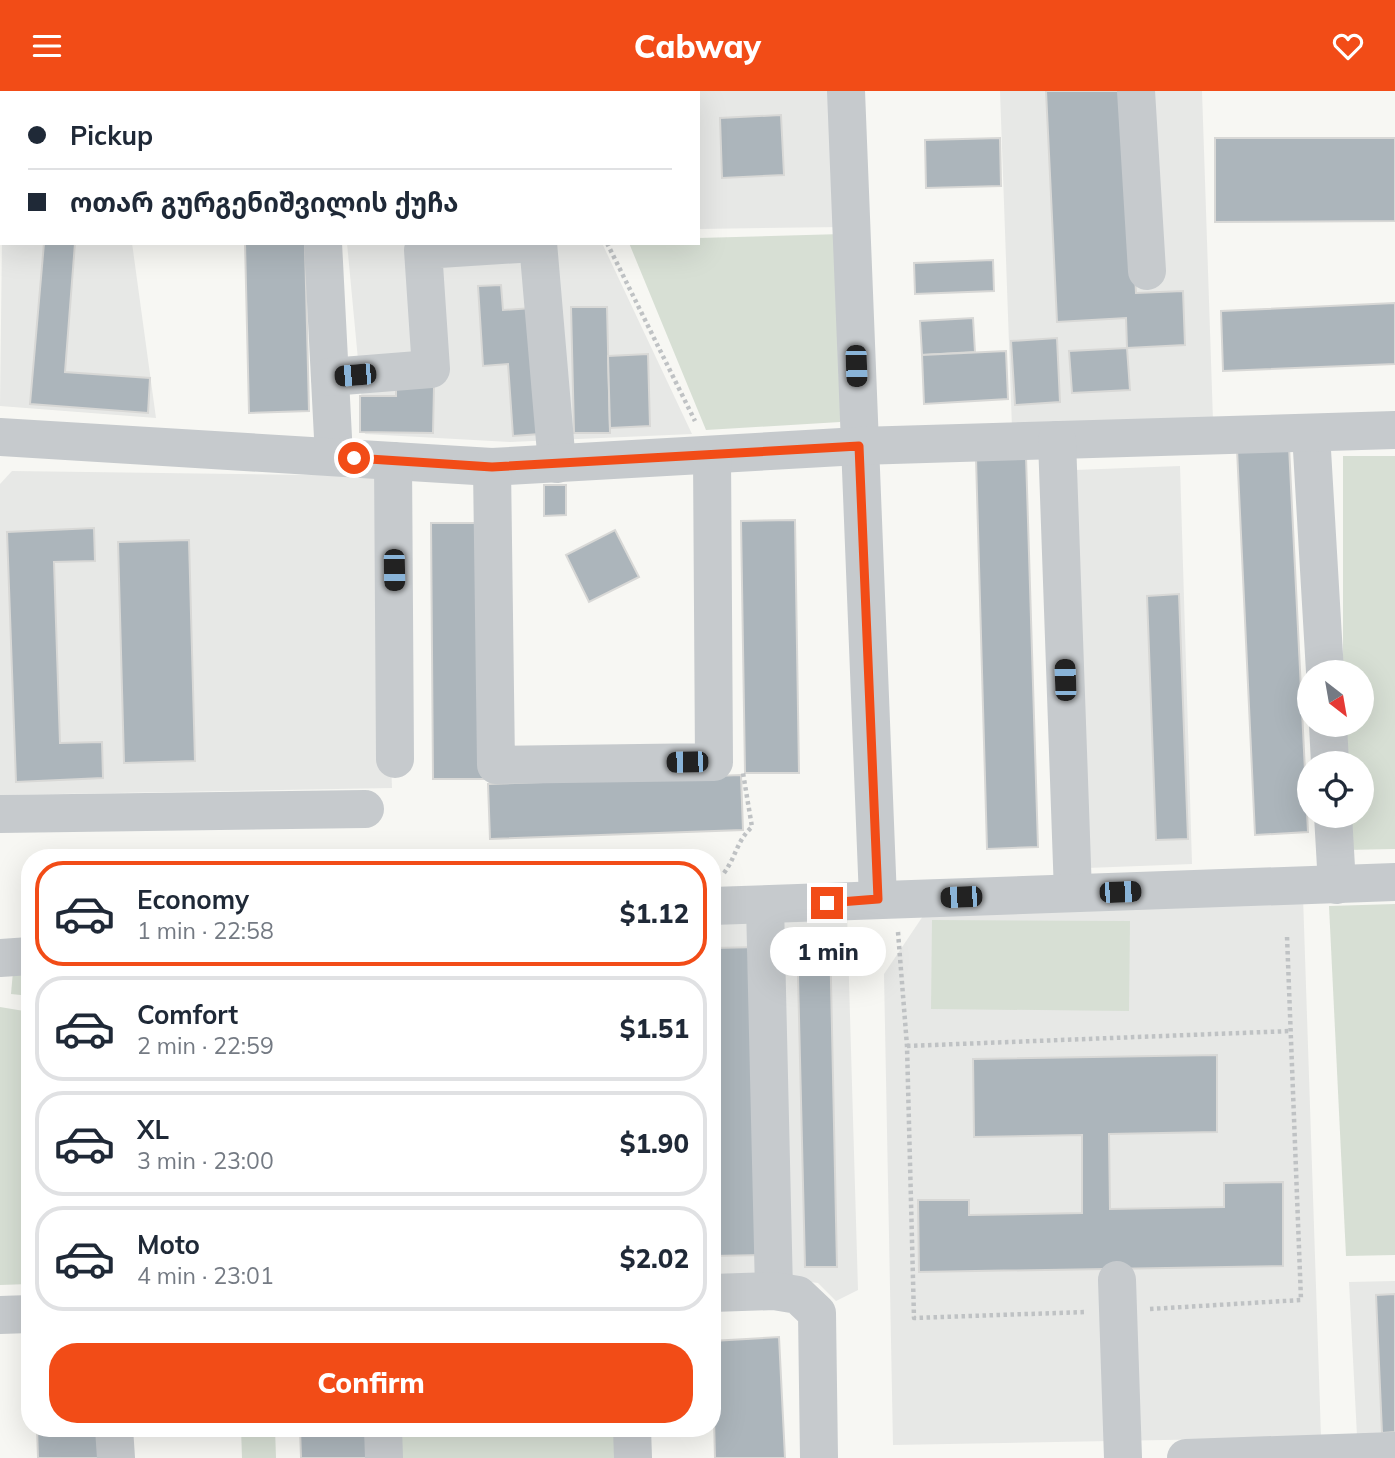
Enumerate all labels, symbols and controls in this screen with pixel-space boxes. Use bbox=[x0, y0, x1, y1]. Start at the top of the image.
text: Cabway bbox=[634, 26, 761, 66]
icon: menu bbox=[28, 27, 66, 65]
icon: heart bbox=[1329, 27, 1367, 65]
text: Pickup bbox=[70, 119, 153, 152]
text: ოთარ გურგენიშვილის ქუჩა bbox=[70, 186, 458, 219]
car bbox=[845, 345, 868, 387]
car bbox=[334, 363, 377, 387]
route start bbox=[338, 442, 370, 474]
car bbox=[384, 549, 405, 591]
car bbox=[1054, 659, 1077, 701]
north arrow bbox=[1297, 660, 1374, 737]
map controls bbox=[1297, 660, 1374, 828]
car bbox=[666, 751, 709, 773]
button: locate bbox=[1297, 751, 1374, 828]
car bbox=[1099, 881, 1142, 903]
icon: car bbox=[53, 882, 116, 945]
text: Economy bbox=[137, 883, 249, 916]
car bbox=[940, 886, 983, 908]
route end bbox=[811, 887, 843, 919]
text: $1.12 bbox=[620, 897, 689, 930]
text: 1 min · 22:58 bbox=[137, 916, 274, 945]
callout: 1 min bbox=[769, 927, 885, 977]
text: 1 min bbox=[797, 937, 859, 966]
icon: car bbox=[53, 997, 116, 1060]
text: Comfort bbox=[137, 998, 238, 1031]
text: $1.51 bbox=[620, 1012, 689, 1045]
text: 2 min · 22:59 bbox=[137, 1031, 274, 1060]
icon: car bbox=[53, 1112, 116, 1175]
text: XL bbox=[137, 1113, 169, 1146]
text: $1.90 bbox=[620, 1127, 689, 1160]
text: 3 min · 23:00 bbox=[137, 1146, 274, 1175]
icon: car bbox=[53, 1227, 116, 1290]
text: Moto bbox=[137, 1228, 200, 1261]
text: $2.02 bbox=[620, 1242, 689, 1275]
text: 4 min · 23:01 bbox=[137, 1261, 274, 1290]
button: Confirm bbox=[49, 1343, 693, 1423]

